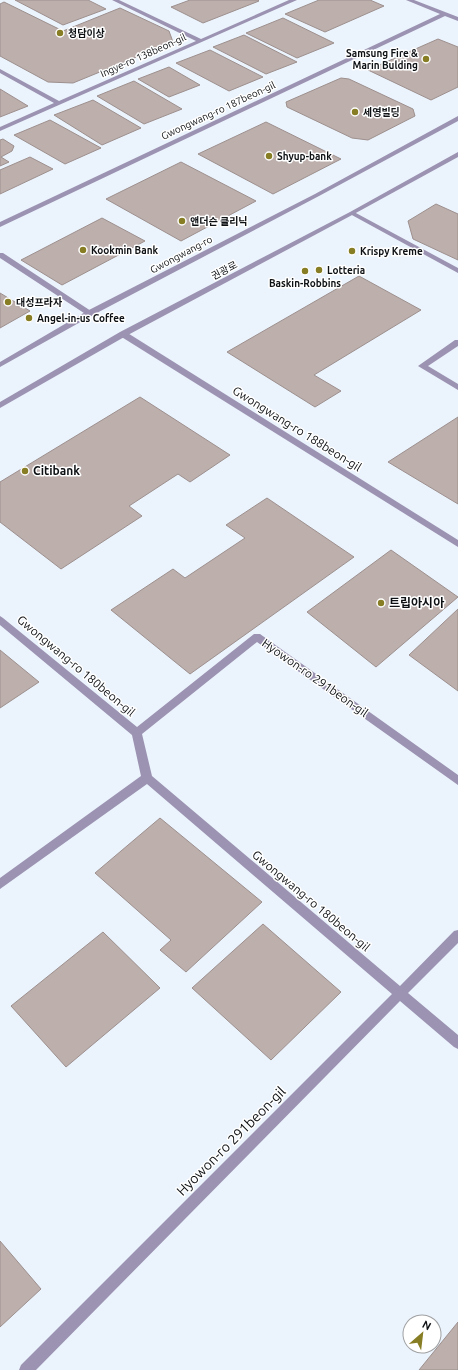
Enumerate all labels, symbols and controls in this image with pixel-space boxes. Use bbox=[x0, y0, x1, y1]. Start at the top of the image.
marker: 청담이상 bbox=[55, 28, 65, 38]
place label: 청담이상 bbox=[68, 28, 105, 39]
street label: Ingye-ro 138beon-gil bbox=[99, 31, 188, 79]
place label: Samsung Fire & Marin Bulding bbox=[346, 48, 418, 71]
marker: Samsung Fire & Marin Bulding bbox=[421, 54, 431, 64]
street label: Gwongwang-ro 187beon-gil bbox=[160, 79, 277, 142]
marker: 세영빌딩 bbox=[350, 107, 360, 117]
place label: 세영빌딩 bbox=[363, 107, 400, 118]
marker: Shyup-bank bbox=[264, 151, 274, 161]
place label: Shyup-bank bbox=[277, 151, 332, 162]
marker: 앤더슨 클리닉 bbox=[177, 216, 187, 226]
place label: 앤더슨 클리닉 bbox=[190, 216, 248, 227]
street label: Gwongwang-ro bbox=[148, 233, 214, 275]
marker: Kookmin Bank bbox=[78, 245, 88, 255]
place label: Kookmin Bank bbox=[91, 245, 158, 256]
marker: Krispy Kreme bbox=[347, 246, 357, 256]
place label: Krispy Kreme bbox=[360, 246, 423, 257]
street label: 권광로 bbox=[209, 259, 239, 282]
marker: Lotteria bbox=[314, 265, 324, 275]
place label: Lotteria bbox=[327, 265, 365, 276]
marker: Baskin-Robbins bbox=[300, 266, 310, 276]
place label: Baskin-Robbins bbox=[269, 278, 341, 289]
marker: 대성프라자 bbox=[3, 297, 13, 307]
place label: 대성프라자 bbox=[16, 297, 63, 308]
place label: Angel-in-us Coffee bbox=[37, 312, 125, 324]
marker: Angel-in-us Coffee bbox=[24, 313, 34, 323]
street label: Gwongwang-ro 188beon-gil bbox=[231, 384, 364, 474]
place label: Citibank bbox=[33, 464, 80, 477]
marker: Citibank bbox=[20, 466, 30, 476]
place label: 트립아시아 bbox=[389, 596, 444, 609]
marker: 트립아시아 bbox=[376, 598, 386, 608]
street label: Gwongwang-ro 180beon-gil bbox=[15, 613, 138, 719]
street label: Hyowon-ro 291beon-gil bbox=[260, 636, 371, 719]
street label: Gwongwang-ro 180beon-gil bbox=[250, 848, 373, 954]
street label: Hyowon-ro 291beon-gil bbox=[173, 1083, 289, 1199]
north arrow bbox=[402, 1314, 442, 1354]
text: N bbox=[420, 1318, 433, 1332]

